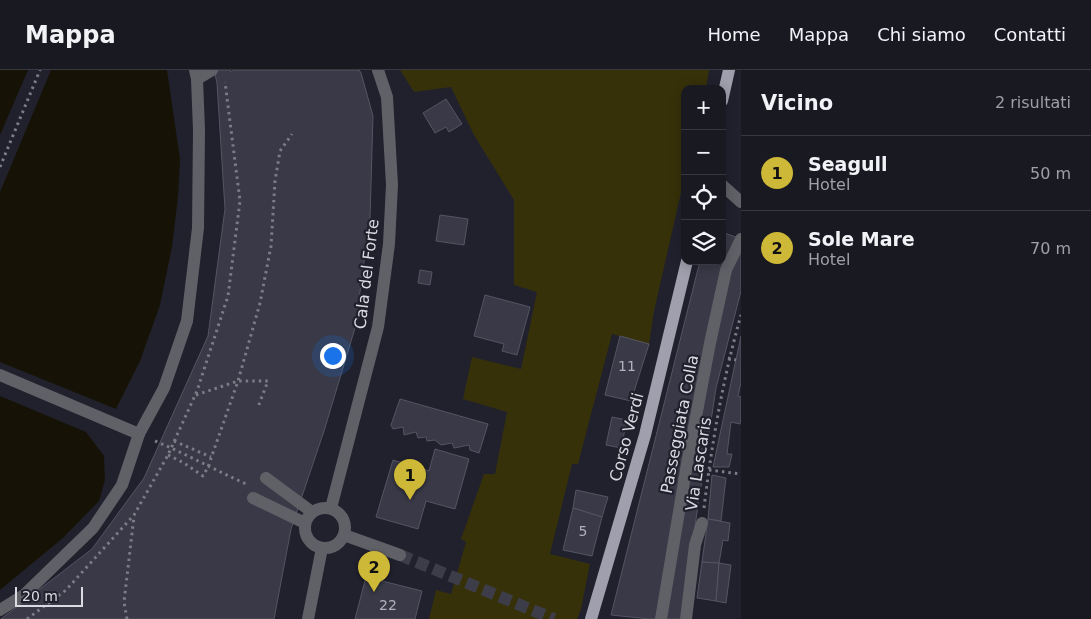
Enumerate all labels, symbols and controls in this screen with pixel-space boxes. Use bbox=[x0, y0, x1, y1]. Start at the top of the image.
text: Mappa bbox=[25, 21, 116, 49]
text: Home bbox=[708, 24, 761, 45]
text: Mappa bbox=[789, 24, 849, 45]
text: Chi siamo bbox=[877, 24, 966, 45]
text: Contatti bbox=[994, 24, 1066, 45]
map controls bbox=[681, 85, 726, 265]
button: + bbox=[681, 85, 726, 130]
text: Vicino bbox=[761, 91, 833, 115]
text: 2 risultati bbox=[995, 93, 1071, 112]
button: − bbox=[681, 130, 726, 175]
text: Seagull bbox=[808, 153, 888, 175]
text: 1 bbox=[771, 164, 783, 183]
text: 50 m bbox=[1030, 164, 1071, 183]
button: locate bbox=[681, 175, 726, 220]
text: Hotel bbox=[808, 175, 850, 194]
street label: Cala del Forte bbox=[350, 218, 383, 330]
button: layers bbox=[681, 220, 726, 265]
text: Sole Mare bbox=[808, 228, 915, 250]
text: 2 bbox=[771, 239, 783, 258]
text: 70 m bbox=[1030, 239, 1071, 258]
text: Hotel bbox=[808, 250, 850, 269]
your location bbox=[320, 343, 346, 369]
street label: Passeggiata Colla bbox=[657, 353, 702, 495]
house number: 11 bbox=[618, 358, 636, 374]
street label: Corso Verdi bbox=[606, 391, 647, 484]
street label: Via Lascaris bbox=[682, 416, 715, 512]
pin: 1 bbox=[394, 459, 426, 500]
house number: 5 bbox=[579, 523, 587, 539]
pin: 2 bbox=[358, 551, 390, 592]
scale bar bbox=[15, 584, 82, 607]
text: 20 m bbox=[22, 588, 58, 604]
house number: 22 bbox=[379, 597, 397, 613]

